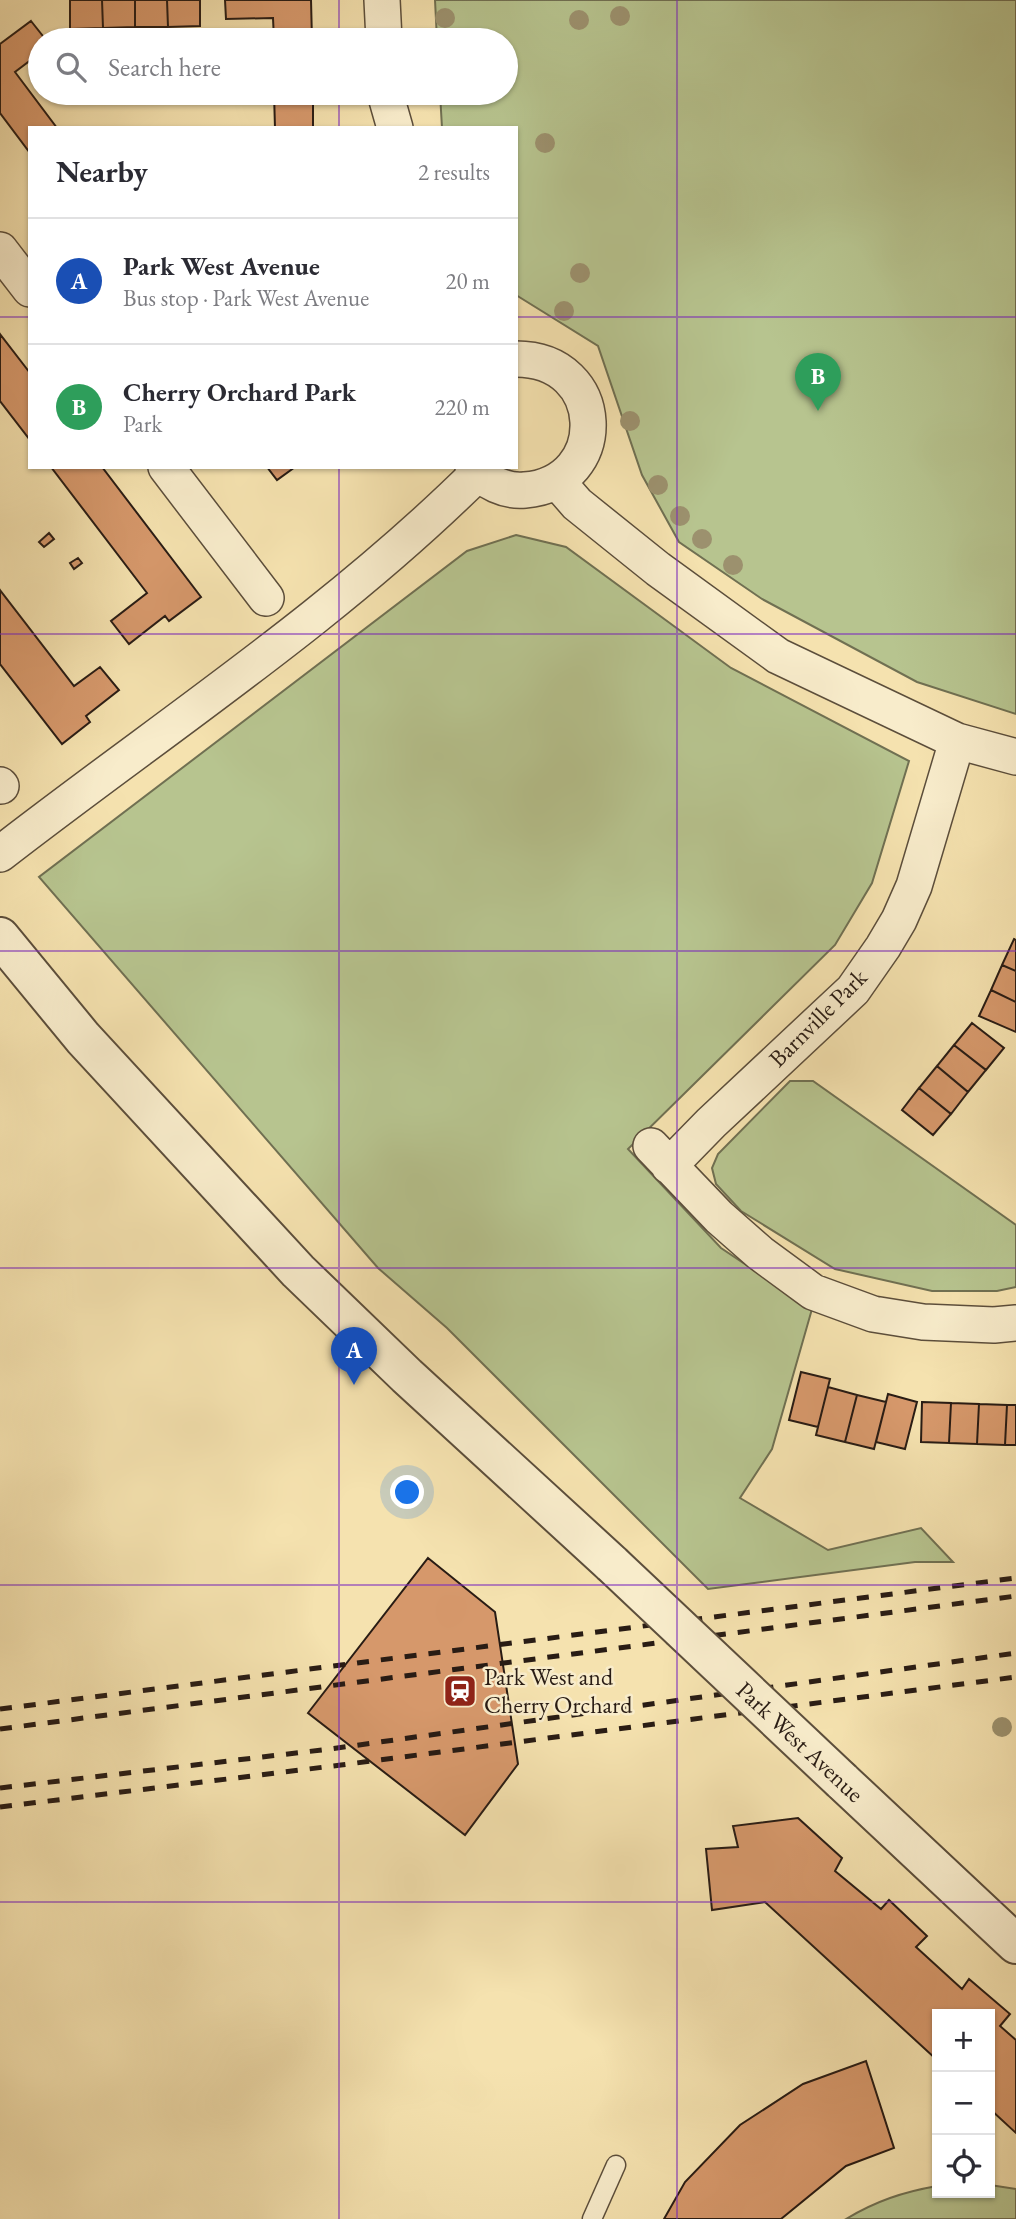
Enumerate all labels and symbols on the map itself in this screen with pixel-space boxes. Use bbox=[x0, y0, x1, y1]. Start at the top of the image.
pin: B bbox=[795, 353, 841, 411]
street label: Barnville Park bbox=[762, 961, 874, 1073]
pin: A bbox=[331, 1327, 377, 1385]
your location bbox=[390, 1475, 424, 1509]
place label: Park West and Cherry Orchard bbox=[484, 1661, 633, 1720]
station icon: Park West and Cherry Orchard bbox=[441, 1672, 479, 1710]
street label: Park West Avenue bbox=[730, 1675, 871, 1809]

